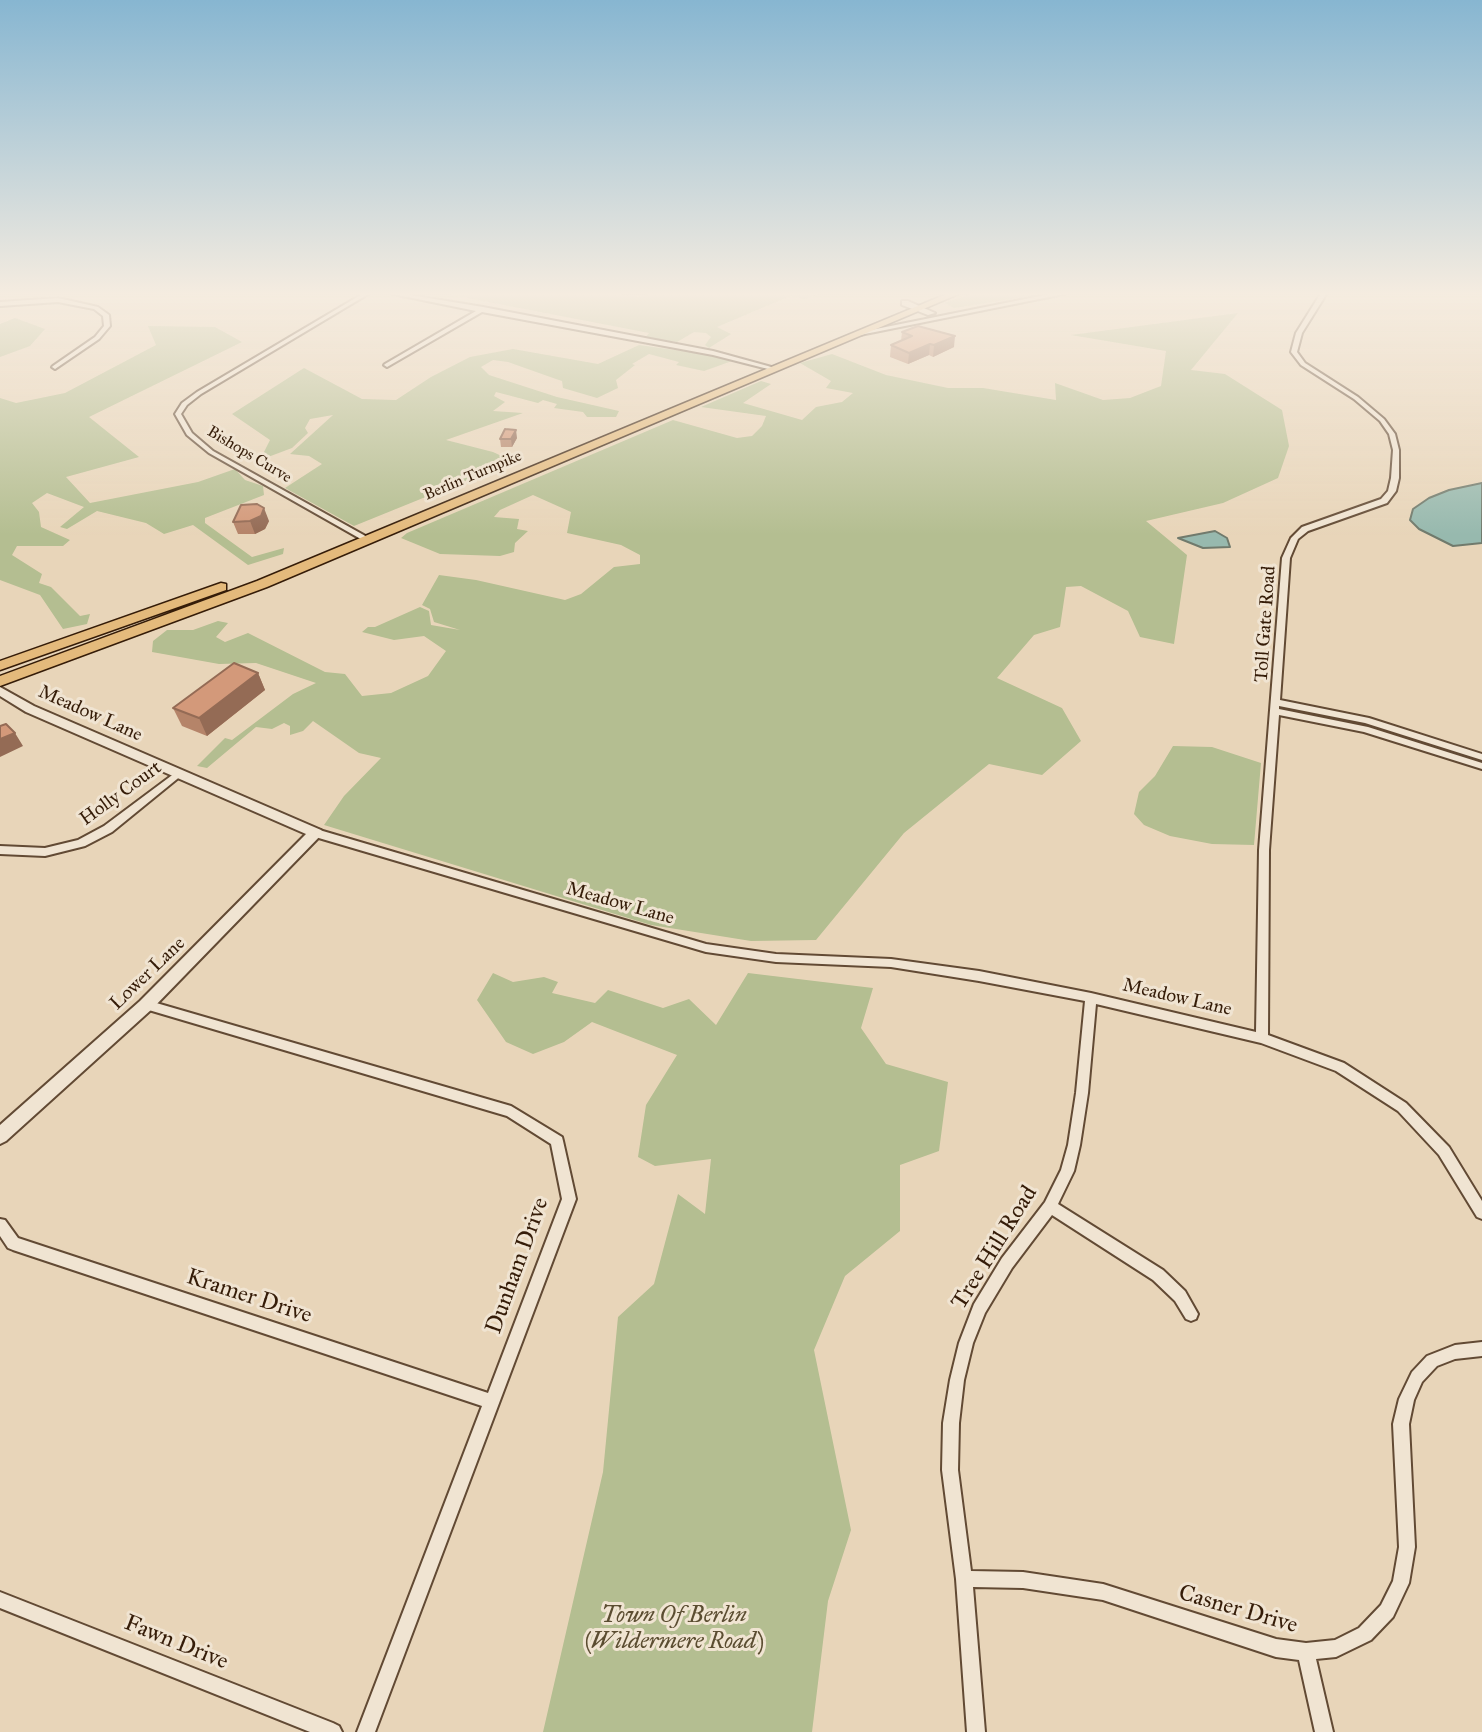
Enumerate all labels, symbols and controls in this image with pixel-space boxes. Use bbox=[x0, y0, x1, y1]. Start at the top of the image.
street label: Bishops Curve bbox=[203, 422, 295, 488]
street label: Berlin Turnpike bbox=[421, 447, 525, 505]
street label: Toll Gate Road bbox=[1251, 565, 1281, 683]
street label: Meadow Lane bbox=[35, 681, 145, 747]
street label: Holly Court bbox=[76, 757, 166, 831]
street label: Meadow Lane bbox=[563, 878, 677, 930]
street label: Lower Lane bbox=[106, 933, 190, 1015]
street label: Meadow Lane bbox=[1120, 974, 1234, 1022]
street label: Tree Hill Road bbox=[946, 1181, 1044, 1315]
street label: Dunham Drive bbox=[481, 1194, 555, 1338]
street label: Kramer Drive bbox=[183, 1264, 315, 1330]
street label: Casner Drive bbox=[1175, 1580, 1301, 1640]
park label: Town Of Berlin (Wildermere Road) bbox=[584, 1602, 764, 1656]
street label: Fawn Drive bbox=[120, 1610, 232, 1676]

